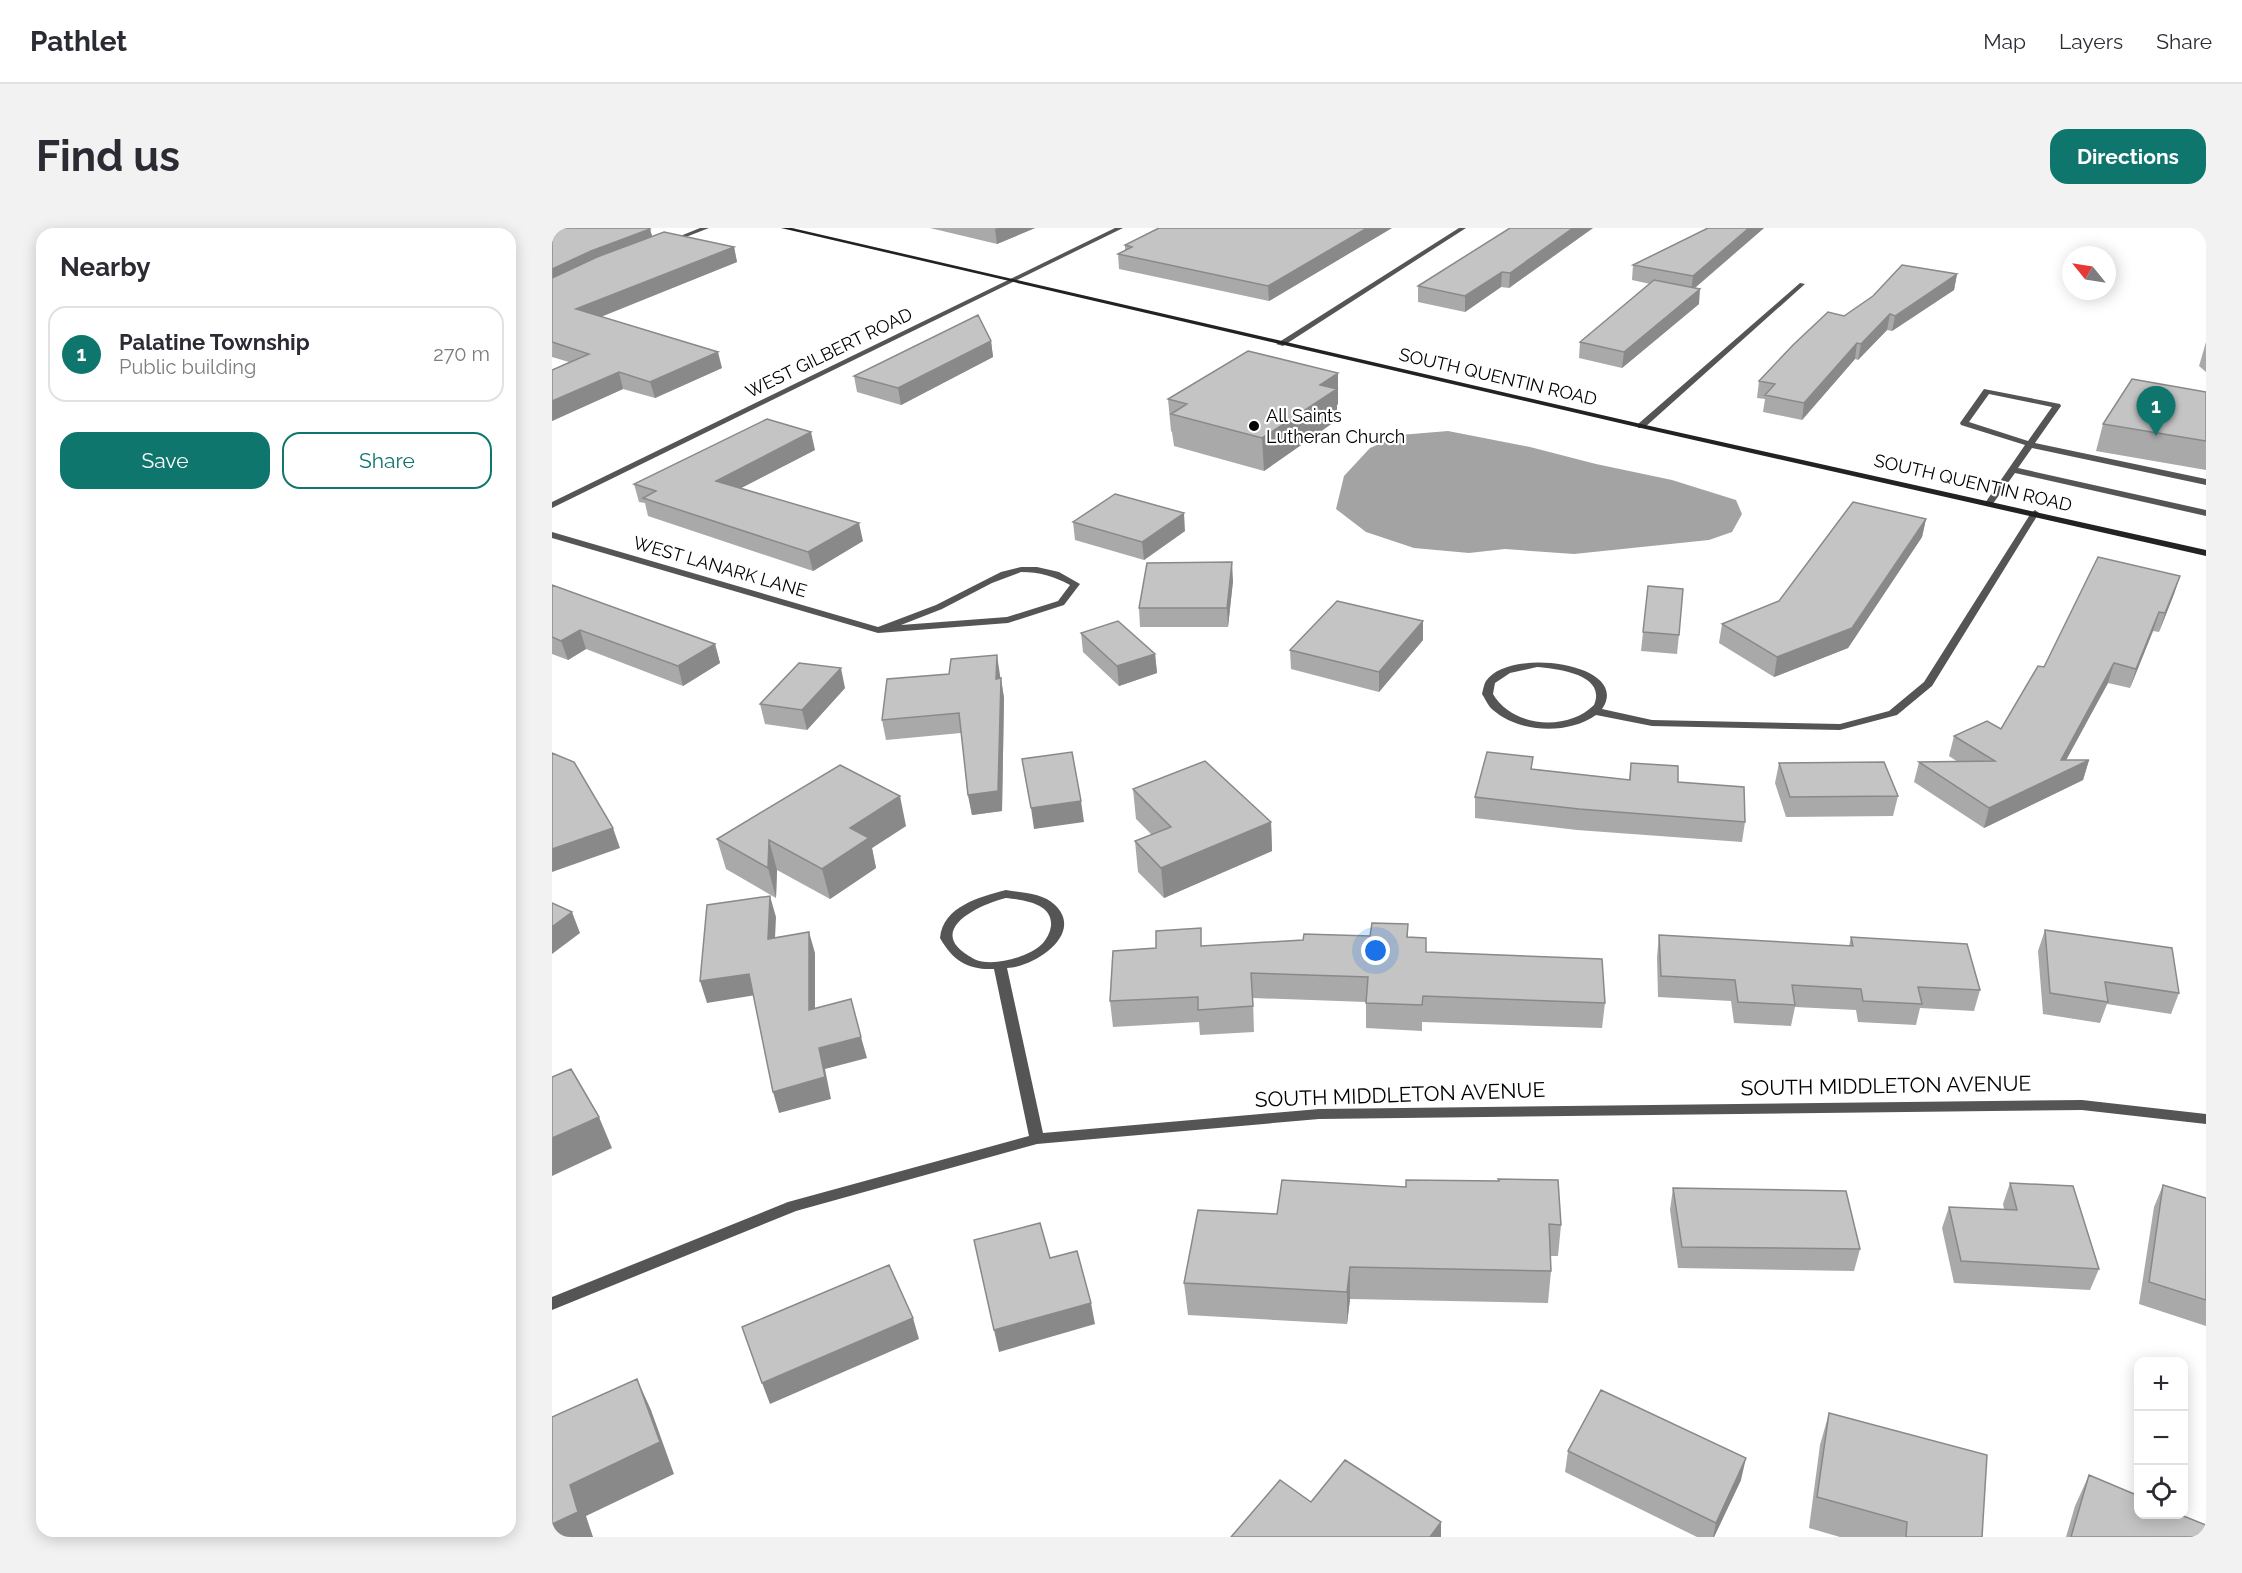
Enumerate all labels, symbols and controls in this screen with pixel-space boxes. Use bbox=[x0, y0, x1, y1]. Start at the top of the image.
text: Pathlet bbox=[30, 25, 127, 58]
text: Map bbox=[1983, 29, 2026, 54]
text: Layers bbox=[2059, 29, 2123, 54]
text: Share bbox=[2156, 29, 2212, 54]
button: Directions bbox=[2050, 129, 2206, 184]
text: Find us bbox=[36, 132, 180, 181]
north arrow bbox=[2062, 246, 2116, 300]
text: Nearby bbox=[60, 252, 150, 282]
street label: WEST GILBERT ROAD bbox=[742, 303, 916, 402]
text: Palatine Township bbox=[119, 329, 310, 355]
text: 1 bbox=[77, 342, 86, 366]
text: 270 m bbox=[433, 342, 490, 366]
street label: SOUTH QUENTIN ROAD bbox=[1397, 343, 1599, 410]
text: Public building bbox=[119, 355, 256, 379]
pin: 1 bbox=[2136, 386, 2176, 436]
place label: All Saints Lutheran Church bbox=[1266, 405, 1405, 447]
marker: All Saints Lutheran Church bbox=[1247, 419, 1261, 433]
button: Save bbox=[60, 432, 270, 489]
button: Share bbox=[282, 432, 492, 489]
street label: SOUTH QUENTIN ROAD bbox=[1872, 449, 2074, 516]
street label: WEST LANARK LANE bbox=[631, 532, 809, 601]
your location bbox=[1361, 936, 1390, 965]
street label: SOUTH MIDDLETON AVENUE bbox=[1741, 1070, 2031, 1101]
street label: SOUTH MIDDLETON AVENUE bbox=[1254, 1077, 1546, 1112]
map controls bbox=[2134, 1357, 2188, 1519]
button: + bbox=[2134, 1357, 2188, 1411]
button: − bbox=[2134, 1411, 2188, 1465]
button: locate bbox=[2134, 1465, 2188, 1519]

